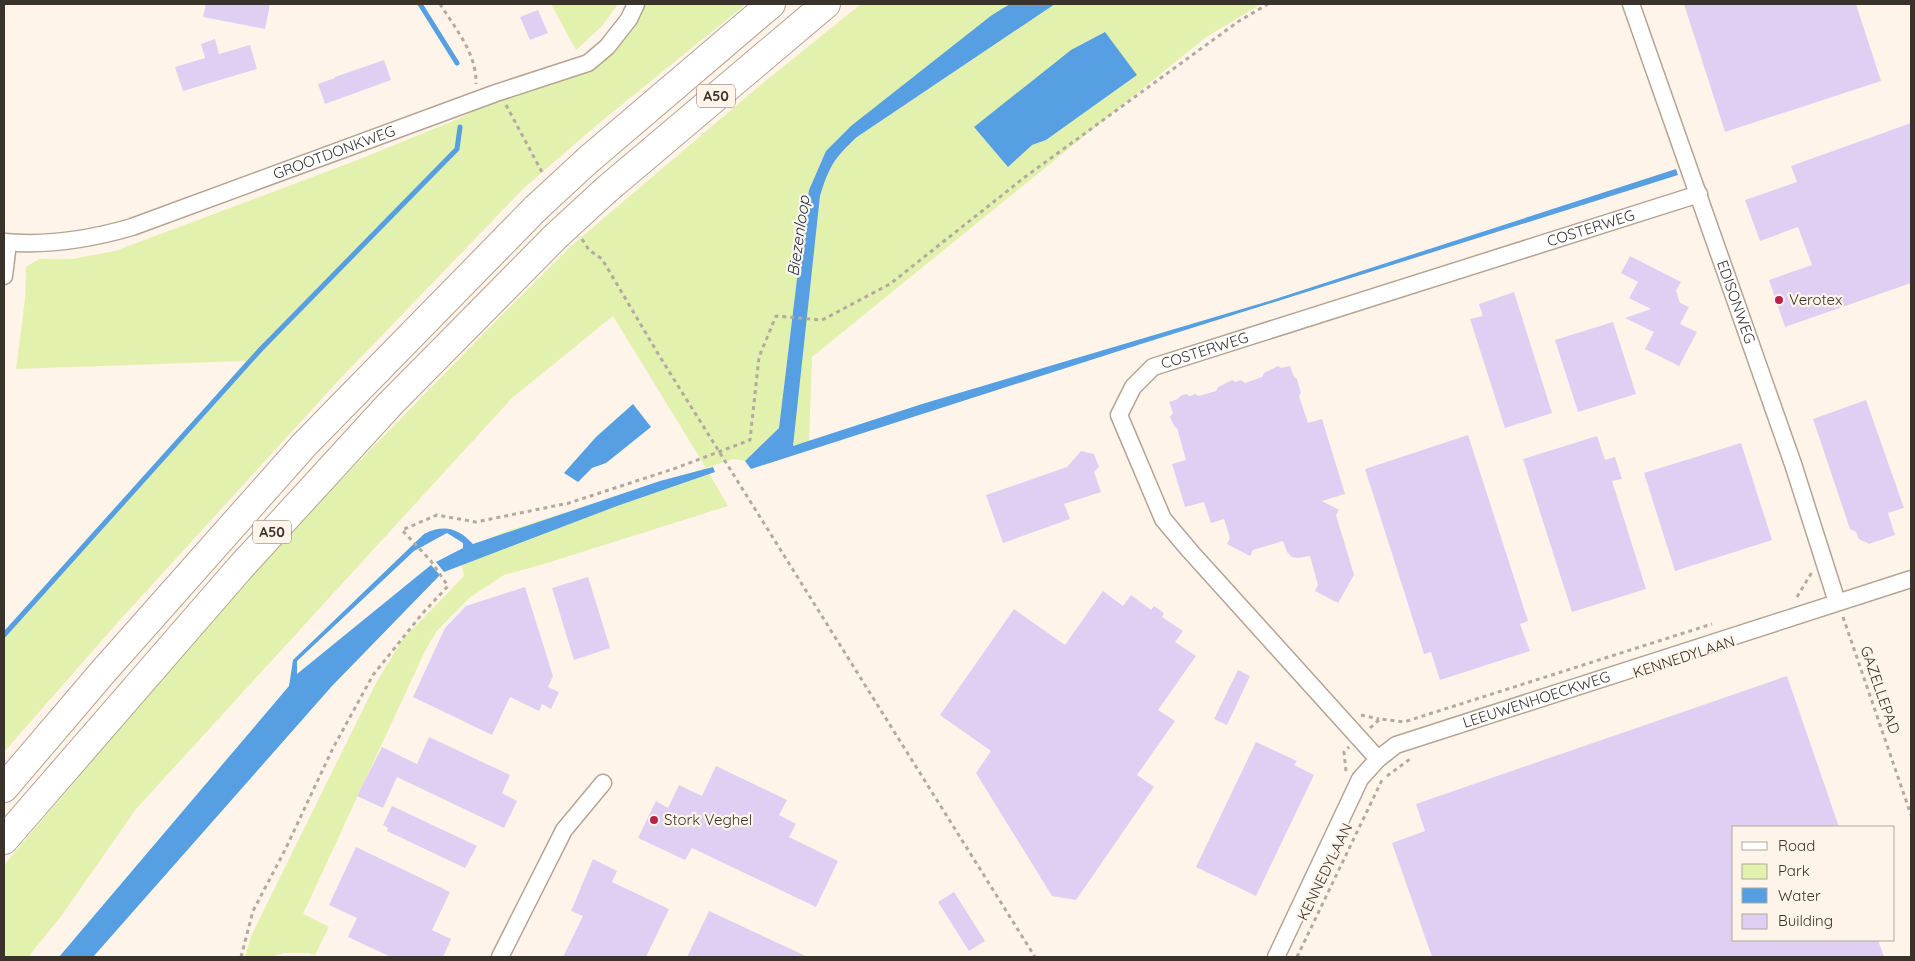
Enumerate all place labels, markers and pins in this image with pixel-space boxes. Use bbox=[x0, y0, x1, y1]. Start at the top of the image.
place label: Verotex bbox=[1789, 290, 1842, 309]
marker: Verotex bbox=[1773, 294, 1785, 306]
place label: Stork Veghel bbox=[664, 810, 752, 829]
marker: Stork Veghel bbox=[648, 814, 660, 826]

